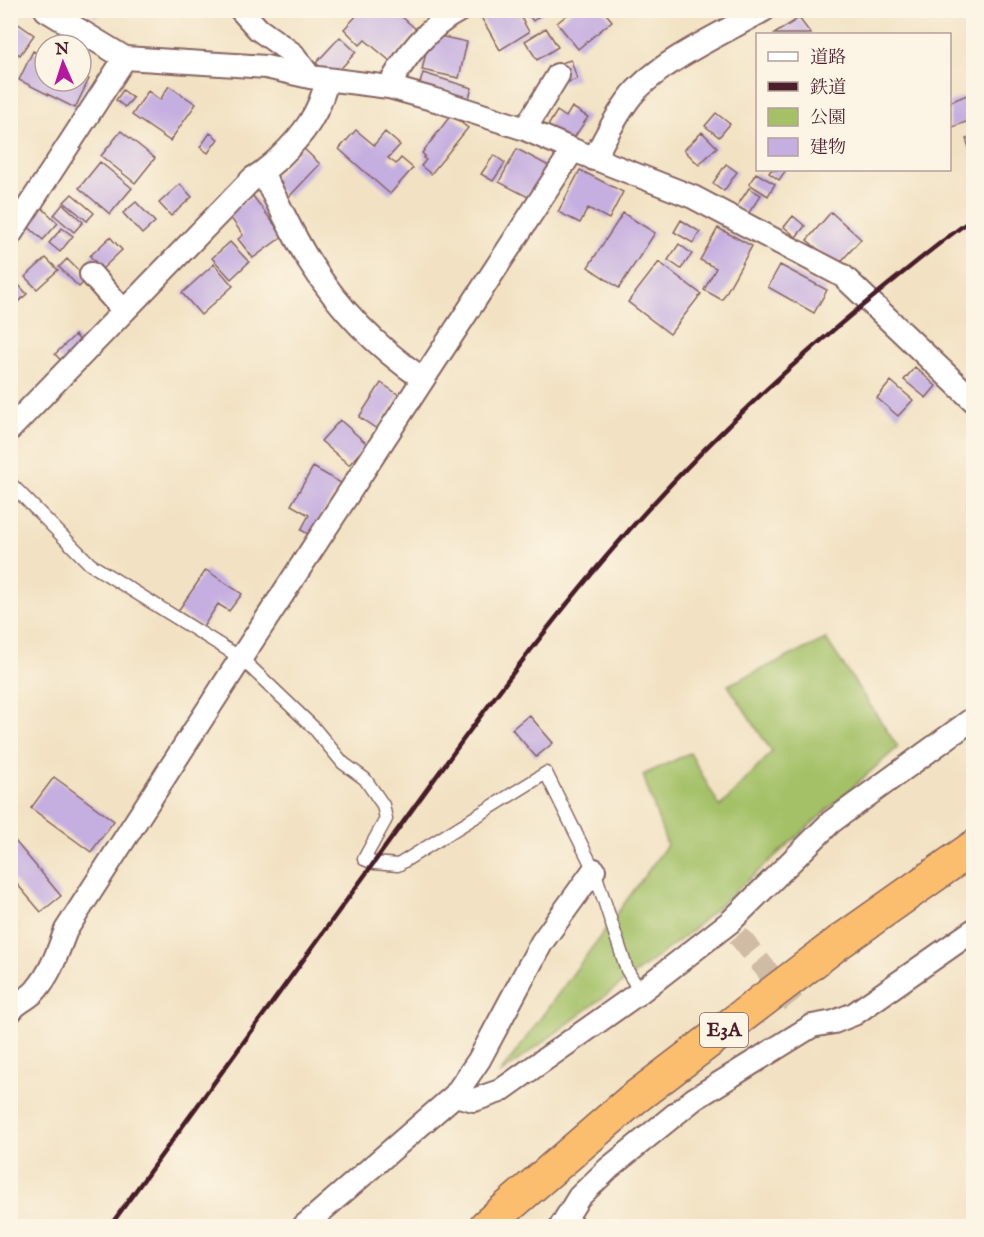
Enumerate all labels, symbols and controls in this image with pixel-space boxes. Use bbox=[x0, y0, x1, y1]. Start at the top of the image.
north arrow bbox=[33, 33, 93, 93]
legend bbox=[756, 33, 951, 171]
text: N bbox=[54, 40, 70, 60]
text: 道路 bbox=[810, 47, 846, 70]
text: 鉄道 bbox=[810, 77, 846, 100]
text: 公園 bbox=[810, 107, 846, 130]
text: 建物 bbox=[810, 137, 846, 160]
road number: E3A bbox=[700, 1013, 748, 1047]

